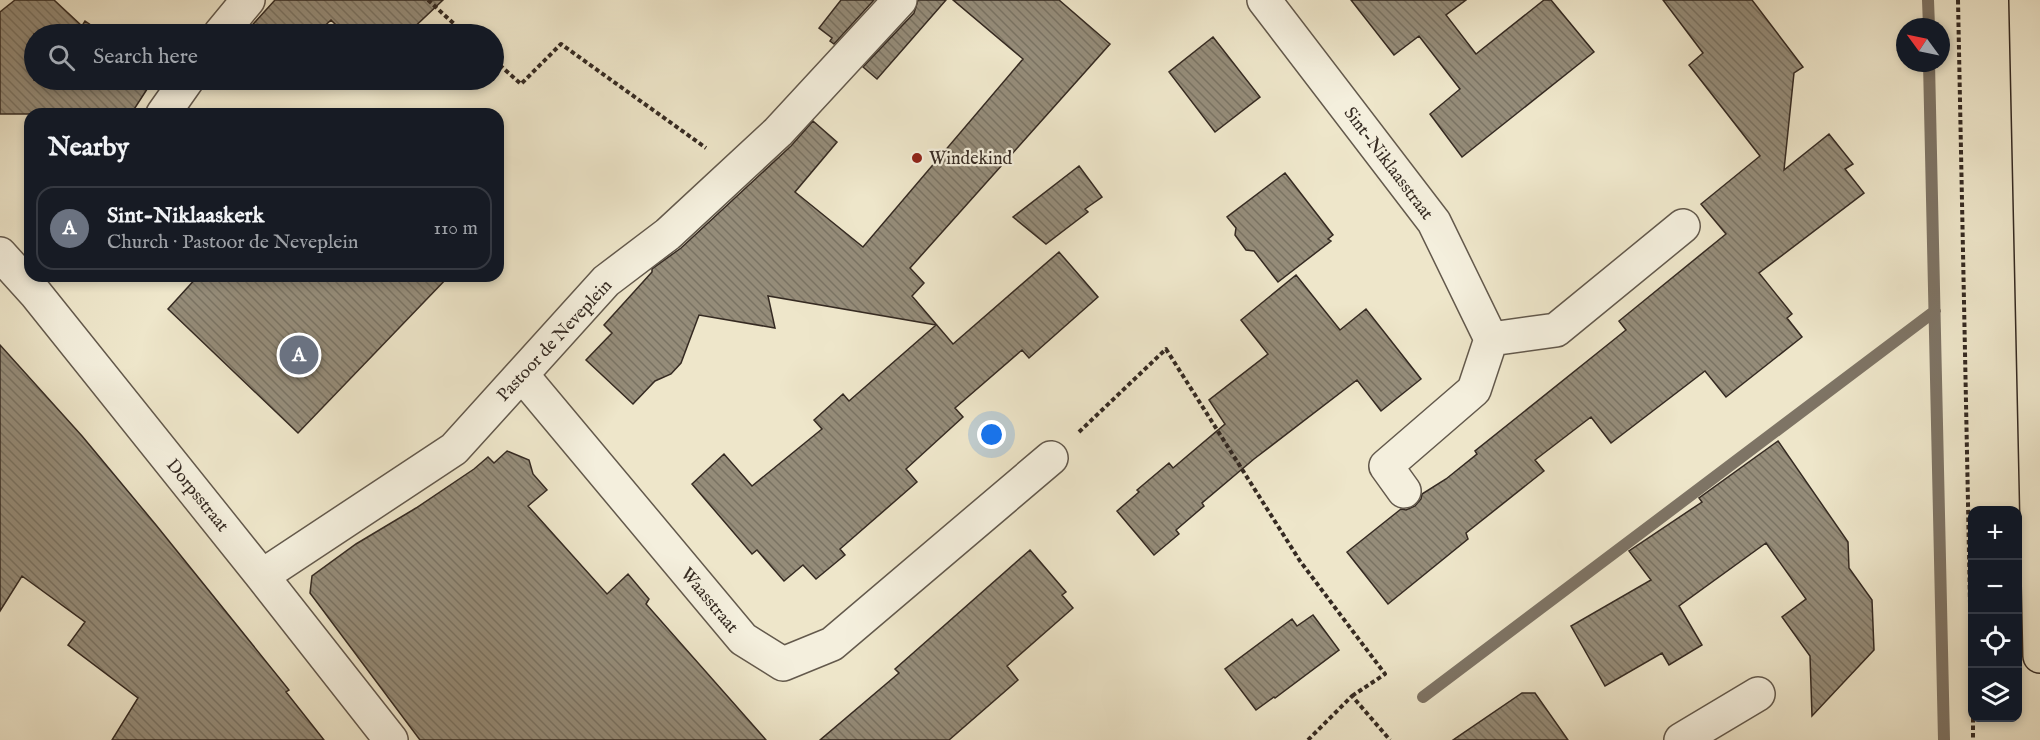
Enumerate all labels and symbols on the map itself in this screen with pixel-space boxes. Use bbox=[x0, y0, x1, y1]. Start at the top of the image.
north arrow bbox=[1896, 18, 1950, 72]
street label: Sint-Niklaasstraat bbox=[1338, 103, 1438, 225]
place label: Windekind bbox=[929, 148, 1012, 171]
marker: Windekind bbox=[910, 151, 924, 165]
street label: Pastoor de Neveplein bbox=[492, 275, 618, 407]
pin: A bbox=[280, 332, 318, 378]
your location bbox=[977, 420, 1006, 449]
street label: Dorpsstraat bbox=[160, 455, 233, 537]
street label: Waasstraat bbox=[675, 563, 743, 639]

